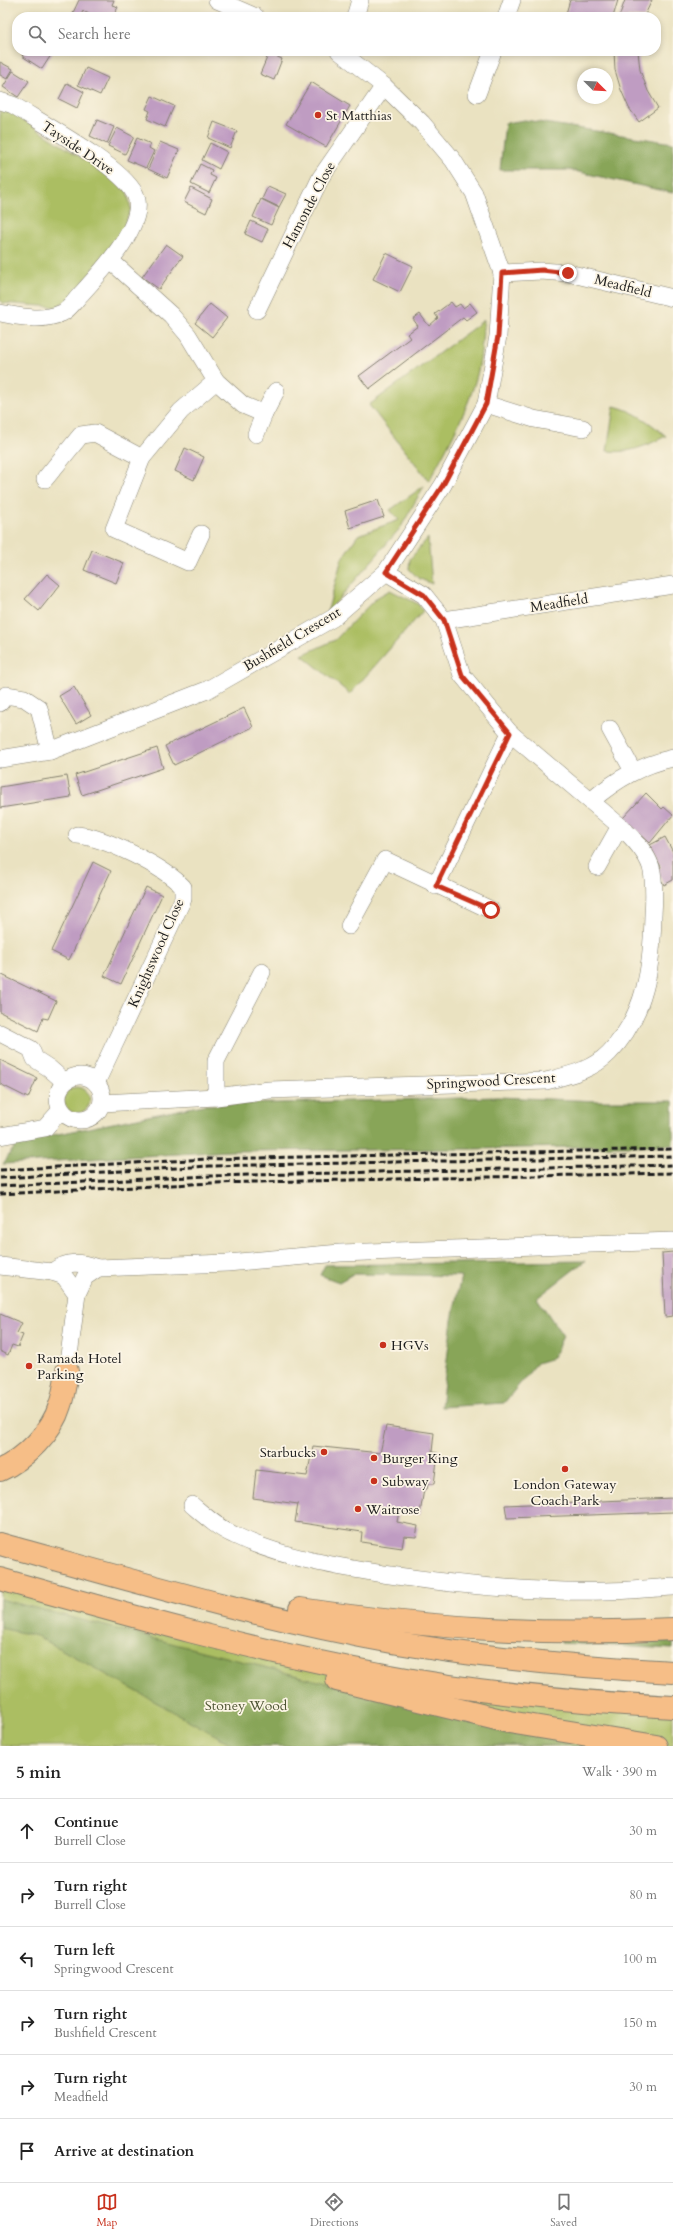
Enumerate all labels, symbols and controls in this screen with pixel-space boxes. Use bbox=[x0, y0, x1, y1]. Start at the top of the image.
search box bbox=[12, 12, 661, 56]
icon: search bbox=[26, 23, 48, 45]
text: Search here bbox=[58, 24, 131, 44]
north arrow bbox=[577, 68, 613, 104]
place label: St Matthias bbox=[326, 106, 392, 125]
marker: St Matthias bbox=[313, 110, 323, 120]
street label: Tayside Drive bbox=[38, 117, 118, 179]
street label: Hamonde Close bbox=[278, 158, 340, 252]
route end bbox=[559, 264, 577, 282]
street label: Meadfield bbox=[592, 270, 654, 302]
street label: Meadfield bbox=[529, 589, 590, 617]
street label: Bushfield Crescent bbox=[240, 602, 345, 676]
street label: Knightswood Close bbox=[123, 896, 189, 1010]
route start bbox=[482, 901, 500, 919]
street label: Springwood Crescent bbox=[426, 1068, 556, 1094]
place label: HGVs bbox=[391, 1336, 429, 1355]
marker: HGVs bbox=[378, 1340, 388, 1350]
place label: Ramada Hotel Parking bbox=[37, 1349, 122, 1384]
marker: Ramada Hotel Parking bbox=[24, 1361, 34, 1371]
place label: Starbucks bbox=[260, 1443, 316, 1462]
marker: Starbucks bbox=[319, 1447, 329, 1457]
place label: Burger King bbox=[382, 1449, 458, 1468]
marker: Burger King bbox=[369, 1453, 379, 1463]
marker: London Gateway Coach Park bbox=[560, 1464, 570, 1474]
place label: Subway bbox=[382, 1472, 429, 1491]
place label: London Gateway Coach Park bbox=[513, 1475, 617, 1510]
marker: Subway bbox=[369, 1476, 379, 1486]
place label: Waitrose bbox=[365, 1500, 420, 1519]
marker: Waitrose bbox=[353, 1504, 363, 1514]
park label: Stoney Wood bbox=[205, 1696, 288, 1715]
text: 5 min bbox=[16, 1761, 61, 1784]
text: Walk · 390 m bbox=[582, 1763, 657, 1781]
text: Continue bbox=[54, 1812, 119, 1832]
icon: ahead bbox=[16, 1820, 38, 1842]
text: 30 m bbox=[629, 1822, 657, 1840]
text: Burrell Close bbox=[54, 1832, 126, 1850]
text: Turn right bbox=[54, 1876, 127, 1896]
icon: right bbox=[16, 1884, 38, 1906]
text: 80 m bbox=[629, 1886, 657, 1904]
text: Burrell Close bbox=[54, 1896, 126, 1914]
text: Turn left bbox=[54, 1940, 115, 1960]
icon: left bbox=[16, 1948, 38, 1970]
text: 100 m bbox=[623, 1950, 657, 1968]
text: Springwood Crescent bbox=[54, 1960, 174, 1978]
text: Turn right bbox=[54, 2004, 127, 2024]
icon: right bbox=[16, 2012, 38, 2034]
text: 150 m bbox=[623, 2014, 657, 2032]
text: Bushfield Crescent bbox=[54, 2024, 157, 2042]
text: Turn right bbox=[54, 2068, 127, 2088]
icon: right bbox=[16, 2076, 38, 2098]
text: 30 m bbox=[629, 2078, 657, 2096]
text: Meadfield bbox=[54, 2088, 108, 2106]
icon: arrive bbox=[16, 2140, 38, 2162]
text: Arrive at destination bbox=[54, 2141, 194, 2161]
tab: Map bbox=[96, 2191, 118, 2230]
tab: Directions bbox=[310, 2191, 358, 2230]
tab: Saved bbox=[550, 2191, 577, 2230]

